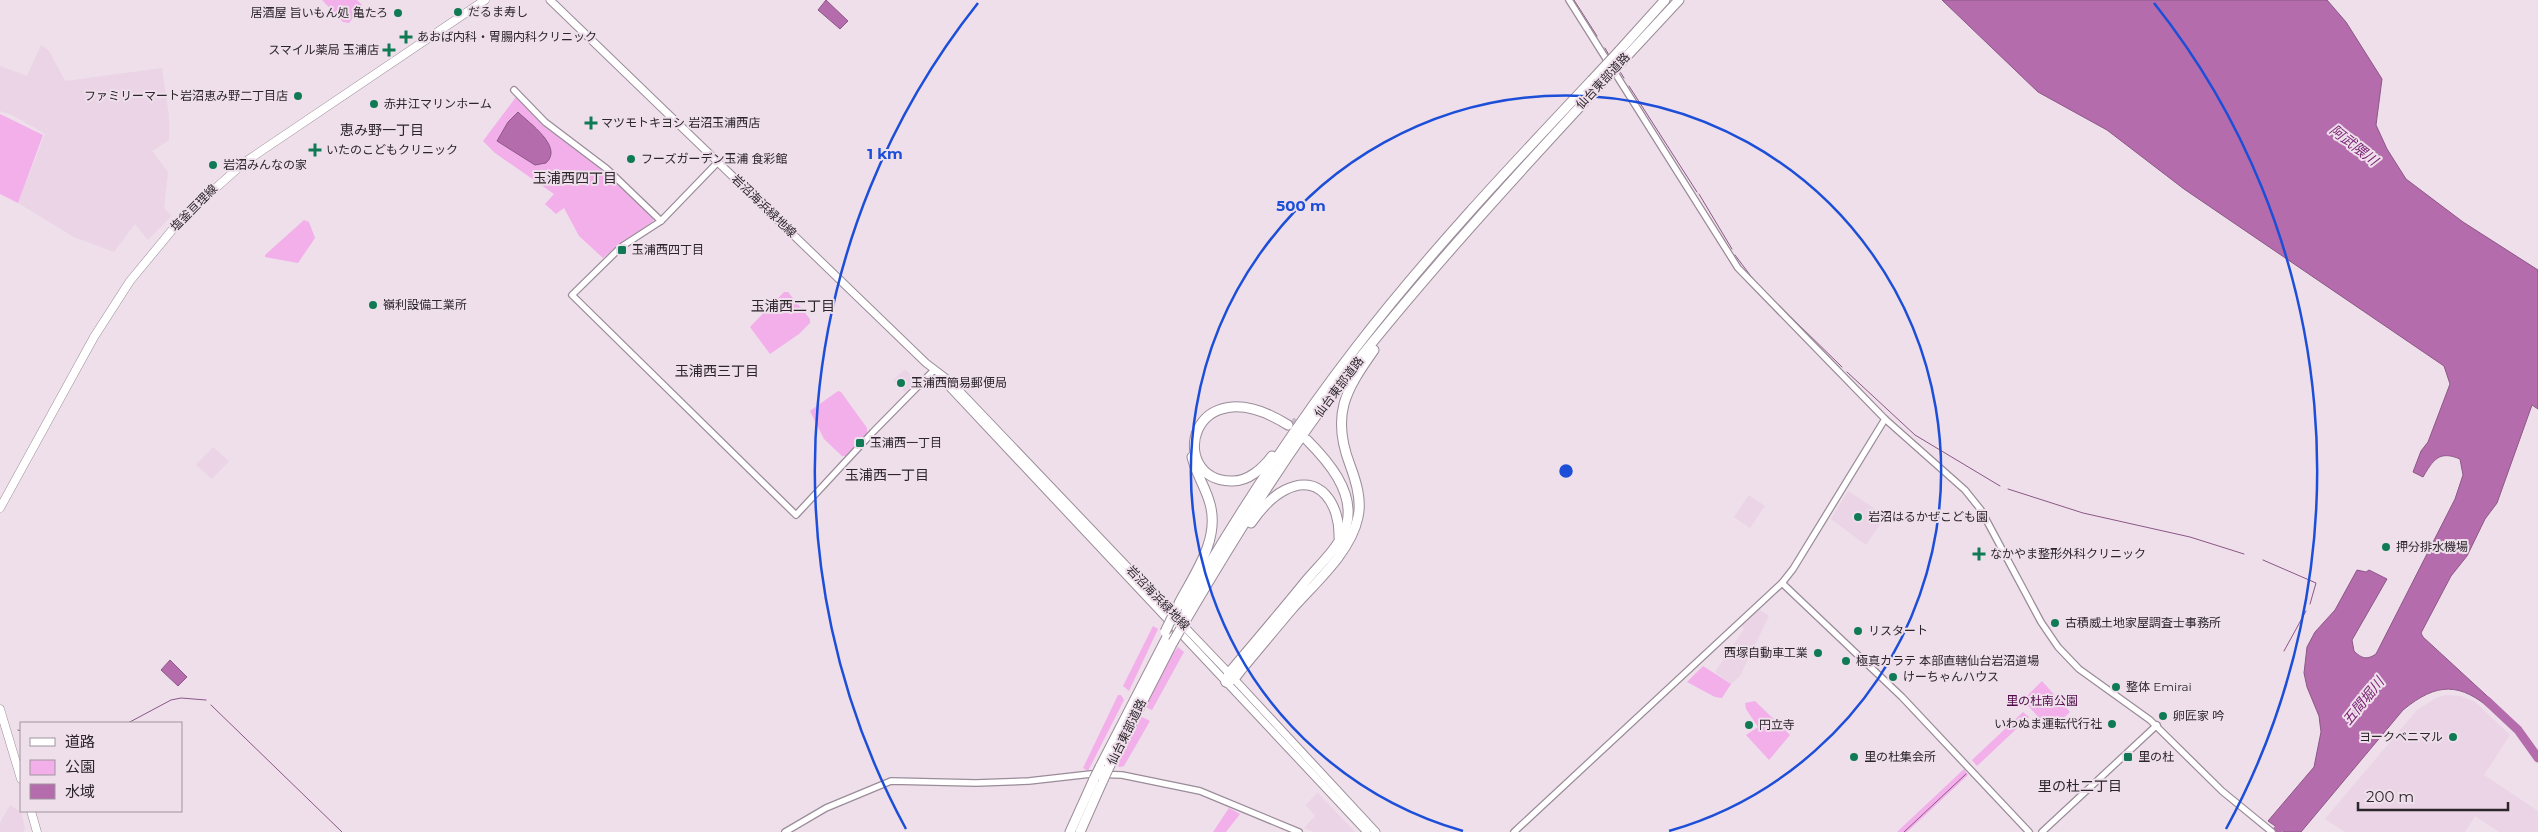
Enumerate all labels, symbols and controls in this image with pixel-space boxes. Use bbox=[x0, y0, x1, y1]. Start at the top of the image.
place label: だるま寿し bbox=[468, 4, 528, 19]
place label: 居酒屋 旨いもん処 亀たろ bbox=[250, 5, 388, 20]
marker: だるま寿し bbox=[452, 6, 464, 18]
marker: 居酒屋 旨いもん処 亀たろ bbox=[392, 7, 404, 19]
place label: あおば内科・胃腸内科クリニック bbox=[417, 29, 597, 44]
marker: あおば内科・胃腸内科クリニック bbox=[399, 30, 413, 44]
place label: スマイル薬局 玉浦店 bbox=[268, 42, 379, 57]
marker: スマイル薬局 玉浦店 bbox=[383, 44, 395, 56]
street label: 仙台東部道路 bbox=[1573, 49, 1633, 112]
place label: ファミリーマート岩沼恵み野二丁目店 bbox=[84, 88, 288, 103]
marker: ファミリーマート岩沼恵み野二丁目店 bbox=[292, 90, 304, 102]
place label: 赤井江マリンホーム bbox=[384, 96, 492, 111]
marker: 赤井江マリンホーム bbox=[368, 98, 380, 110]
place label: マツモトキヨシ 岩沼玉浦西店 bbox=[601, 115, 760, 130]
marker: マツモトキヨシ 岩沼玉浦西店 bbox=[585, 117, 597, 129]
district label: 恵み野一丁目 bbox=[340, 121, 424, 139]
water label: 阿武隈川 bbox=[2326, 121, 2383, 171]
place label: いたのこどもクリニック bbox=[326, 142, 458, 157]
marker: いたのこどもクリニック bbox=[308, 143, 322, 157]
text: 1 km bbox=[867, 144, 903, 163]
place label: フーズガーデン玉浦 食彩館 bbox=[641, 151, 788, 166]
marker: フーズガーデン玉浦 食彩館 bbox=[625, 153, 637, 165]
place label: 岩沼みんなの家 bbox=[223, 157, 307, 172]
marker: 岩沼みんなの家 bbox=[207, 159, 219, 171]
district label: 玉浦西四丁目 bbox=[533, 169, 617, 187]
street label: 岩沼海浜緑地線 bbox=[729, 171, 800, 240]
street label: 塩釜亘理線 bbox=[167, 181, 220, 234]
text: 500 m bbox=[1276, 196, 1326, 215]
place label: 玉浦西四丁目 bbox=[632, 242, 704, 257]
marker: 玉浦西四丁目 bbox=[616, 244, 628, 256]
place label: 嶺利設備工業所 bbox=[383, 297, 467, 312]
district label: 玉浦西二丁目 bbox=[751, 297, 835, 315]
marker: 嶺利設備工業所 bbox=[367, 299, 379, 311]
street label: 仙台東部道路 bbox=[1311, 353, 1366, 420]
district label: 玉浦西三丁目 bbox=[675, 362, 759, 380]
place label: 玉浦西簡易郵便局 bbox=[911, 375, 1007, 390]
marker: 玉浦西簡易郵便局 bbox=[895, 377, 907, 389]
place label: 玉浦西一丁目 bbox=[870, 435, 942, 450]
marker: 玉浦西一丁目 bbox=[854, 437, 866, 449]
centre of rings bbox=[1557, 462, 1575, 480]
district label: 玉浦西一丁目 bbox=[845, 466, 929, 484]
place label: 岩沼はるかぜこども園 bbox=[1868, 509, 1988, 524]
marker: 岩沼はるかぜこども園 bbox=[1852, 511, 1864, 523]
place label: 押分排水機場 bbox=[2396, 539, 2468, 554]
marker: 押分排水機場 bbox=[2380, 541, 2392, 553]
place label: なかやま整形外科クリニック bbox=[1990, 546, 2146, 561]
marker: なかやま整形外科クリニック bbox=[1972, 547, 1986, 561]
street label: 岩沼海浜緑地線 bbox=[1124, 562, 1193, 633]
place label: 古積威土地家屋調査士事務所 bbox=[2065, 615, 2221, 630]
marker: 古積威土地家屋調査士事務所 bbox=[2049, 617, 2061, 629]
place label: リスタート bbox=[1868, 623, 1928, 638]
marker: リスタート bbox=[1852, 625, 1864, 637]
place label: 西塚自動車工業 bbox=[1724, 645, 1808, 660]
marker: 西塚自動車工業 bbox=[1812, 647, 1824, 659]
place label: 極真カラテ 本部直轄仙台岩沼道場 bbox=[1856, 653, 2039, 668]
marker: 極真カラテ 本部直轄仙台岩沼道場 bbox=[1840, 655, 1852, 667]
place label: けーちゃんハウス bbox=[1903, 669, 1999, 684]
marker: けーちゃんハウス bbox=[1887, 671, 1899, 683]
water label: 五間堀川 bbox=[2338, 672, 2389, 728]
place label: 整体 Emirai bbox=[2126, 679, 2192, 694]
marker: 整体 Emirai bbox=[2110, 681, 2122, 693]
park label: 里の杜南公園 bbox=[2006, 693, 2078, 708]
street label: 仙台東部道路 bbox=[1104, 696, 1149, 767]
place label: 卵匠家 吟 bbox=[2173, 708, 2224, 723]
marker: 卵匠家 吟 bbox=[2157, 710, 2169, 722]
place label: いわぬま運転代行社 bbox=[1994, 716, 2102, 731]
place label: 円立寺 bbox=[1759, 717, 1795, 732]
marker: いわぬま運転代行社 bbox=[2106, 718, 2118, 730]
marker: 円立寺 bbox=[1743, 719, 1755, 731]
legend bbox=[20, 722, 182, 812]
place label: ヨークベニマル bbox=[2359, 729, 2443, 744]
marker: ヨークベニマル bbox=[2447, 731, 2459, 743]
text: 道路 bbox=[65, 732, 95, 751]
place label: 里の杜集会所 bbox=[1864, 749, 1936, 764]
place label: 里の杜 bbox=[2138, 749, 2174, 764]
marker: 里の杜集会所 bbox=[1848, 751, 1860, 763]
marker: 里の杜 bbox=[2122, 751, 2134, 763]
text: 公園 bbox=[65, 757, 95, 776]
district label: 里の杜二丁目 bbox=[2038, 777, 2122, 795]
scale bar bbox=[2358, 780, 2508, 812]
text: 水域 bbox=[65, 782, 95, 801]
text: 200 m bbox=[2366, 787, 2414, 806]

